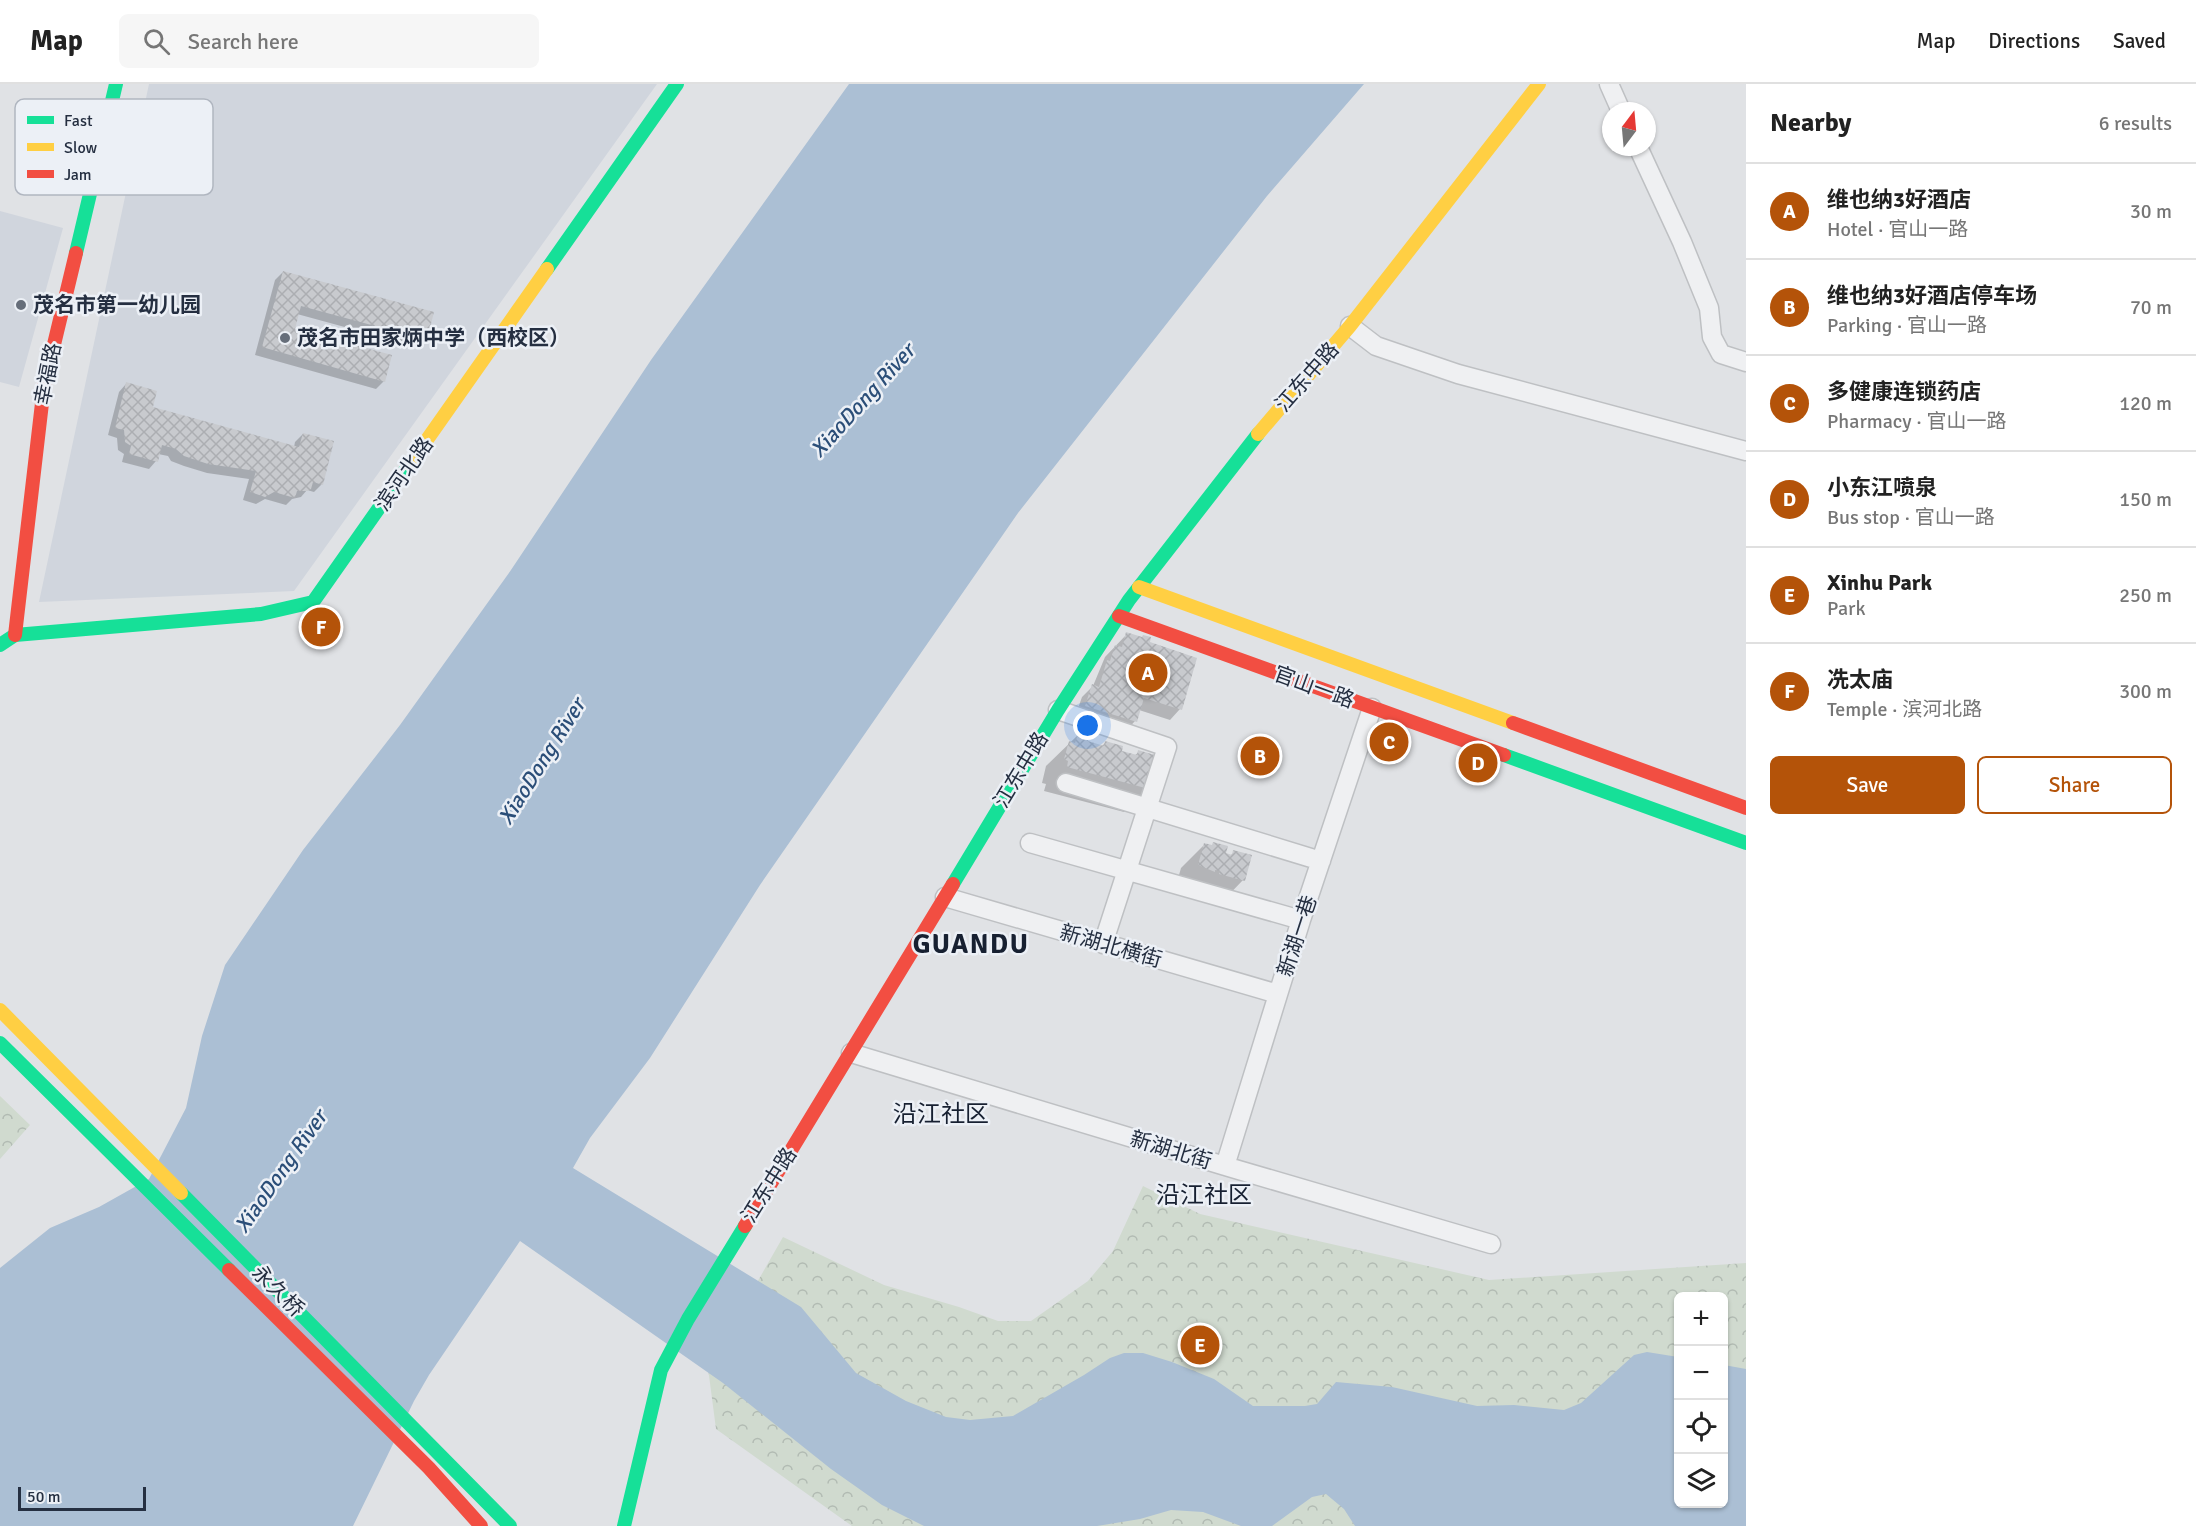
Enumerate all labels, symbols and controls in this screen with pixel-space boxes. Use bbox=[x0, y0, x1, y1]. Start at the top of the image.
search box bbox=[119, 14, 539, 68]
text: Map bbox=[30, 24, 83, 58]
icon: search bbox=[140, 25, 173, 58]
text: Search here bbox=[188, 28, 299, 55]
text: Map bbox=[1917, 28, 1955, 54]
text: Directions bbox=[1988, 28, 2080, 54]
text: Saved bbox=[2113, 28, 2166, 54]
legend bbox=[15, 99, 213, 195]
north arrow bbox=[1602, 102, 1656, 156]
text: Nearby bbox=[1770, 107, 1851, 139]
text: Fast bbox=[64, 111, 93, 131]
text: 6 results bbox=[2099, 111, 2172, 136]
text: Slow bbox=[64, 138, 98, 158]
text: Jam bbox=[64, 165, 92, 185]
text: 维也纳3好酒店 bbox=[1827, 186, 1971, 213]
text: A bbox=[1783, 199, 1796, 224]
text: 30 m bbox=[2130, 199, 2172, 224]
text: Hotel · 官山一路 bbox=[1827, 217, 1968, 242]
text: 维也纳3好酒店停车场 bbox=[1827, 282, 2037, 309]
place label: 茂名市第一幼儿园 bbox=[33, 292, 201, 318]
text: B bbox=[1783, 295, 1796, 320]
text: 70 m bbox=[2130, 295, 2172, 320]
marker: 茂名市第一幼儿园 bbox=[14, 298, 28, 312]
text: Parking · 官山一路 bbox=[1827, 313, 1987, 338]
place label: 茂名市田家炳中学（西校区） bbox=[297, 325, 570, 351]
marker: 茂名市田家炳中学（西校区） bbox=[278, 331, 292, 345]
water label: XiaoDong River bbox=[804, 336, 922, 463]
street label: 江东中路 bbox=[1270, 337, 1344, 417]
street label: 幸福路 bbox=[29, 341, 67, 407]
text: 多健康连锁药店 bbox=[1827, 378, 1981, 405]
text: C bbox=[1783, 391, 1796, 416]
text: 120 m bbox=[2119, 391, 2172, 416]
text: Pharmacy · 官山一路 bbox=[1827, 409, 2006, 434]
street label: 滨河北路 bbox=[369, 432, 439, 516]
text: 小东江喷泉 bbox=[1827, 474, 1937, 501]
text: D bbox=[1783, 487, 1796, 512]
text: 150 m bbox=[2119, 487, 2172, 512]
text: Bus stop · 官山一路 bbox=[1827, 505, 1995, 530]
text: Xinhu Park bbox=[1827, 569, 1932, 596]
text: E bbox=[1784, 583, 1795, 608]
text: 250 m bbox=[2119, 583, 2172, 608]
text: Park bbox=[1827, 596, 1865, 621]
pin: F bbox=[302, 604, 340, 650]
pin: A bbox=[1128, 650, 1168, 696]
street label: 官山一路 bbox=[1270, 660, 1358, 714]
text: 冼太庙 bbox=[1827, 666, 1893, 693]
text: F bbox=[1784, 679, 1795, 704]
text: 300 m bbox=[2119, 679, 2172, 704]
water label: XiaoDong River bbox=[492, 691, 592, 829]
text: Temple · 滨河北路 bbox=[1827, 697, 1982, 722]
your location bbox=[1073, 711, 1102, 740]
pin: C bbox=[1370, 720, 1408, 764]
street label: 江东中路 bbox=[988, 727, 1054, 813]
pin: B bbox=[1240, 734, 1280, 778]
pin: D bbox=[1458, 740, 1498, 786]
button: Save bbox=[1770, 756, 1965, 814]
button: Share bbox=[1977, 756, 2172, 814]
street label: 新湖一巷 bbox=[1272, 892, 1322, 980]
street label: 新湖北横街 bbox=[1057, 919, 1165, 973]
district label: GUANDU bbox=[913, 928, 1029, 961]
district label: 沿江社区 bbox=[893, 1099, 989, 1129]
water label: XiaoDong River bbox=[228, 1102, 334, 1238]
street label: 新湖北街 bbox=[1127, 1125, 1215, 1175]
street label: 江东中路 bbox=[736, 1142, 802, 1228]
district label: 沿江社区 bbox=[1156, 1180, 1252, 1210]
street label: 永久桥 bbox=[247, 1260, 309, 1322]
map controls bbox=[1674, 1292, 1728, 1508]
button: + bbox=[1674, 1292, 1728, 1346]
pin: E bbox=[1180, 1322, 1220, 1368]
button: − bbox=[1674, 1346, 1728, 1400]
button: locate bbox=[1674, 1400, 1728, 1454]
button: layers bbox=[1674, 1454, 1728, 1508]
scale bar bbox=[18, 1484, 146, 1512]
text: 50 m bbox=[27, 1487, 61, 1507]

